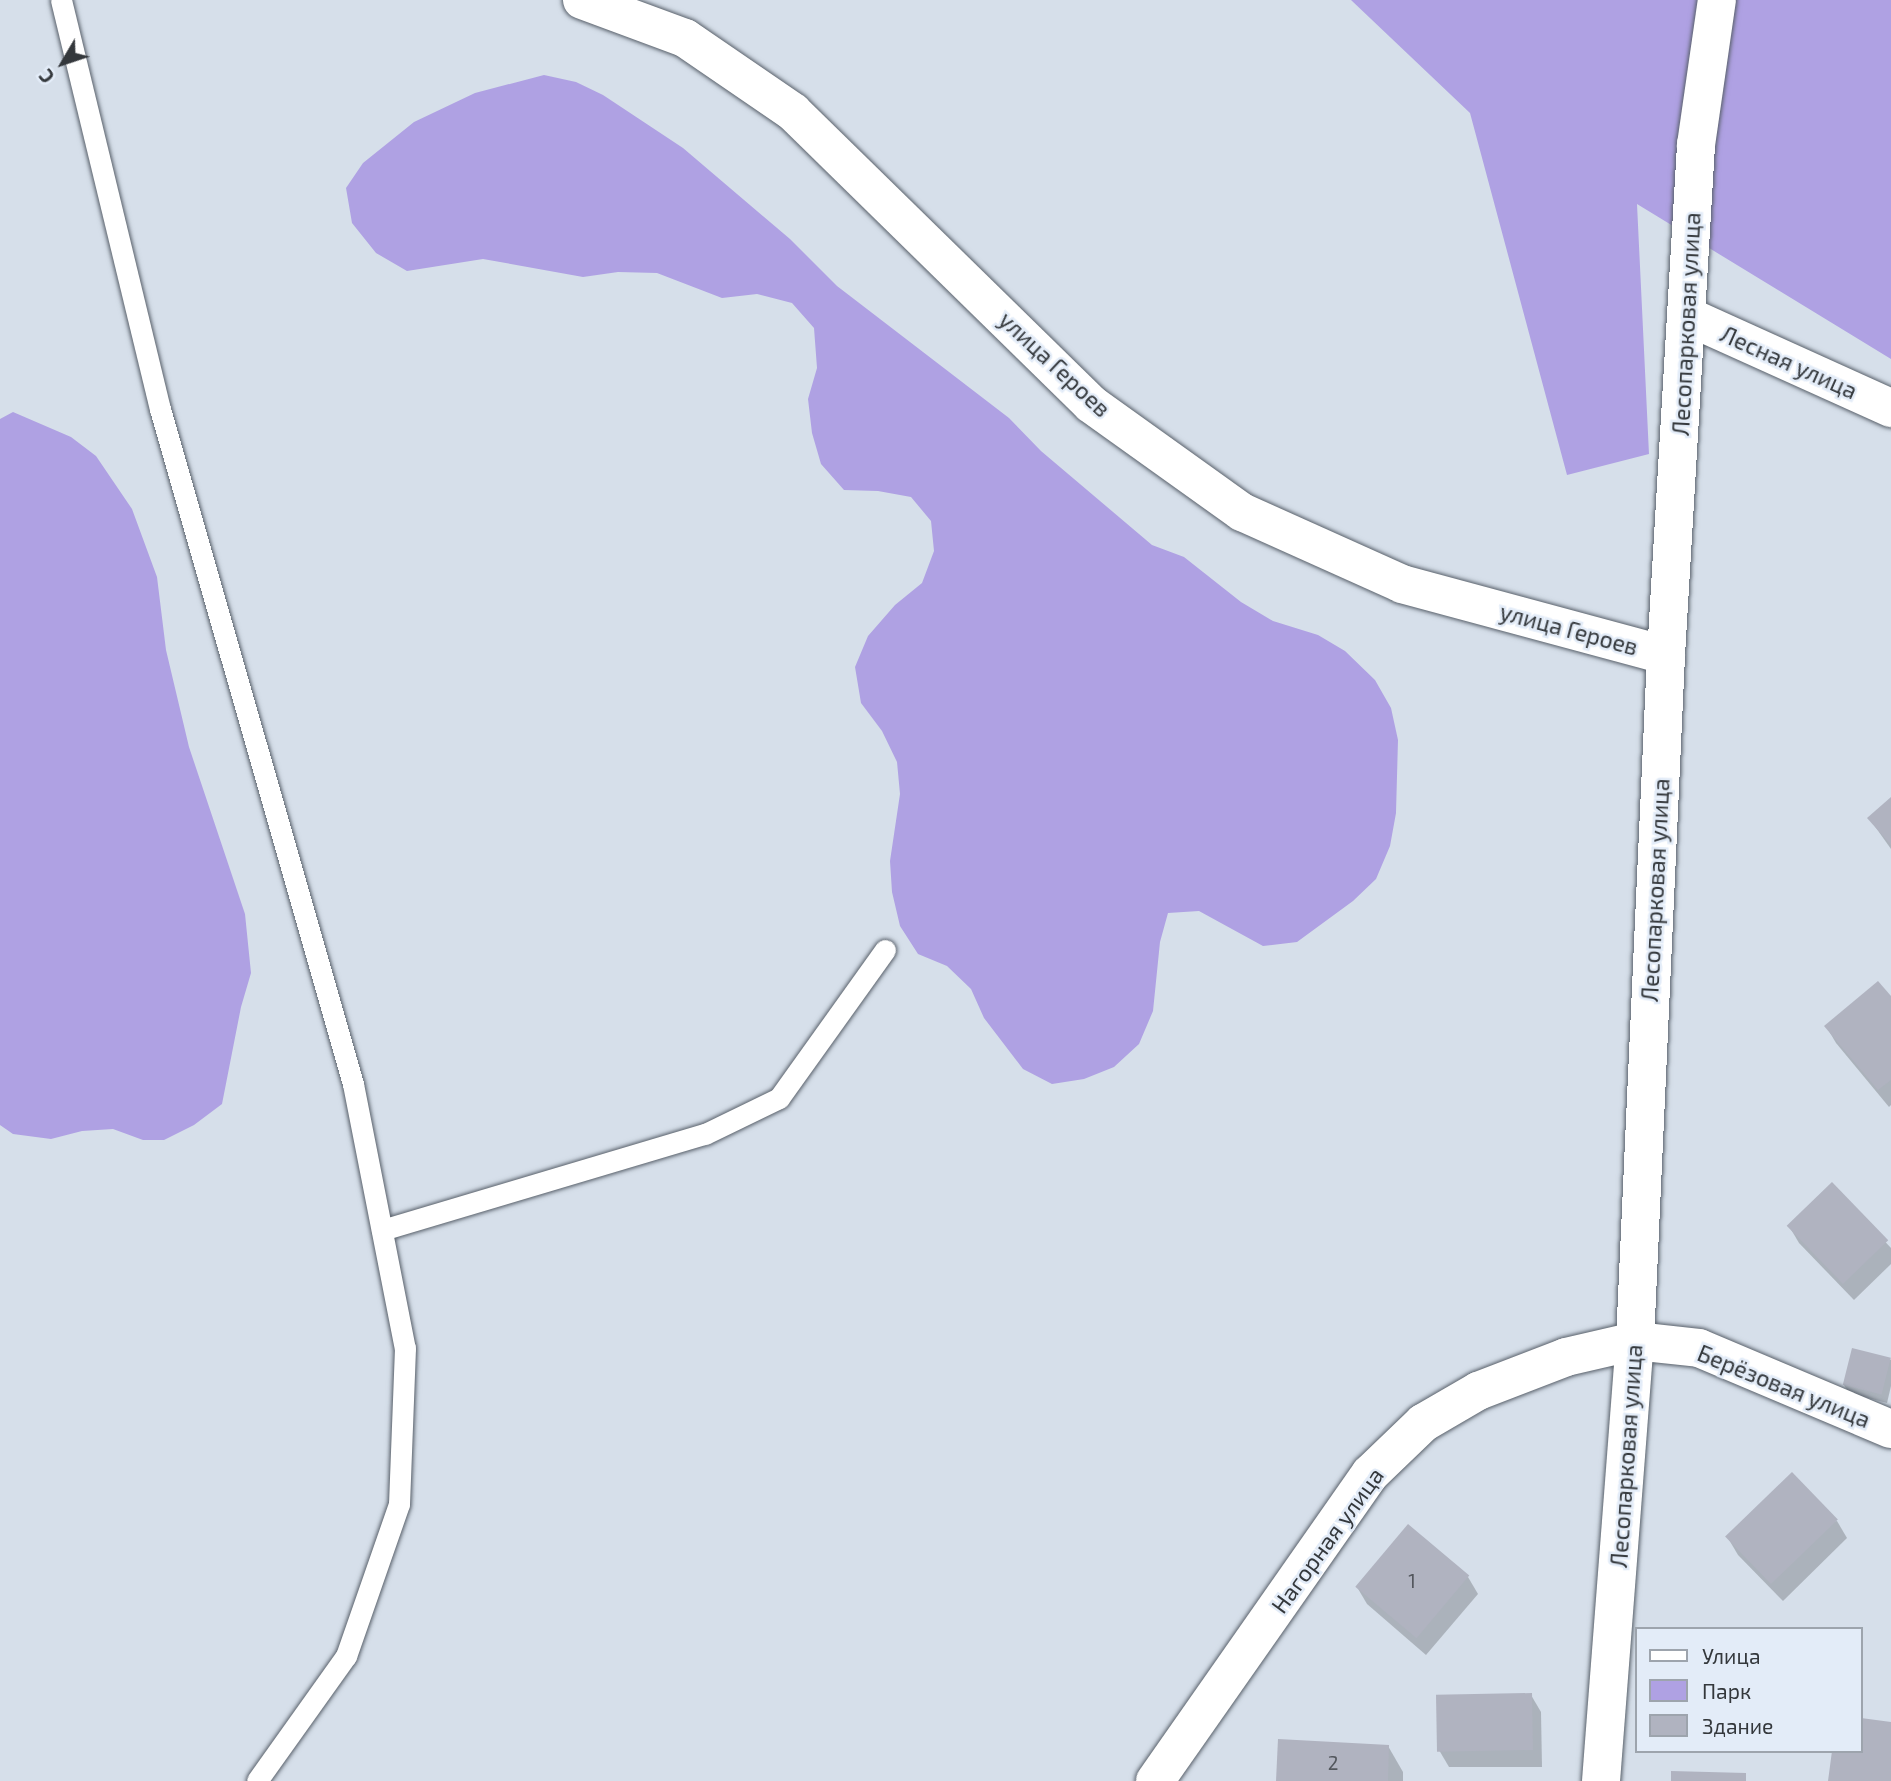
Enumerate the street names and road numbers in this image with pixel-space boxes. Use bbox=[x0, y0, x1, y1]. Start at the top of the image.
street label: Лесопарковая улица bbox=[1666, 212, 1706, 436]
street label: улица Героев bbox=[994, 306, 1116, 422]
street label: Лесная улица bbox=[1716, 320, 1862, 404]
street label: улица Героев bbox=[1497, 597, 1641, 661]
street label: Лесопарковая улица bbox=[1635, 778, 1675, 1002]
street label: Берёзовая улица bbox=[1694, 1339, 1874, 1433]
street label: Лесопарковая улица bbox=[1604, 1343, 1648, 1569]
street label: Нагорная улица bbox=[1265, 1462, 1389, 1618]

